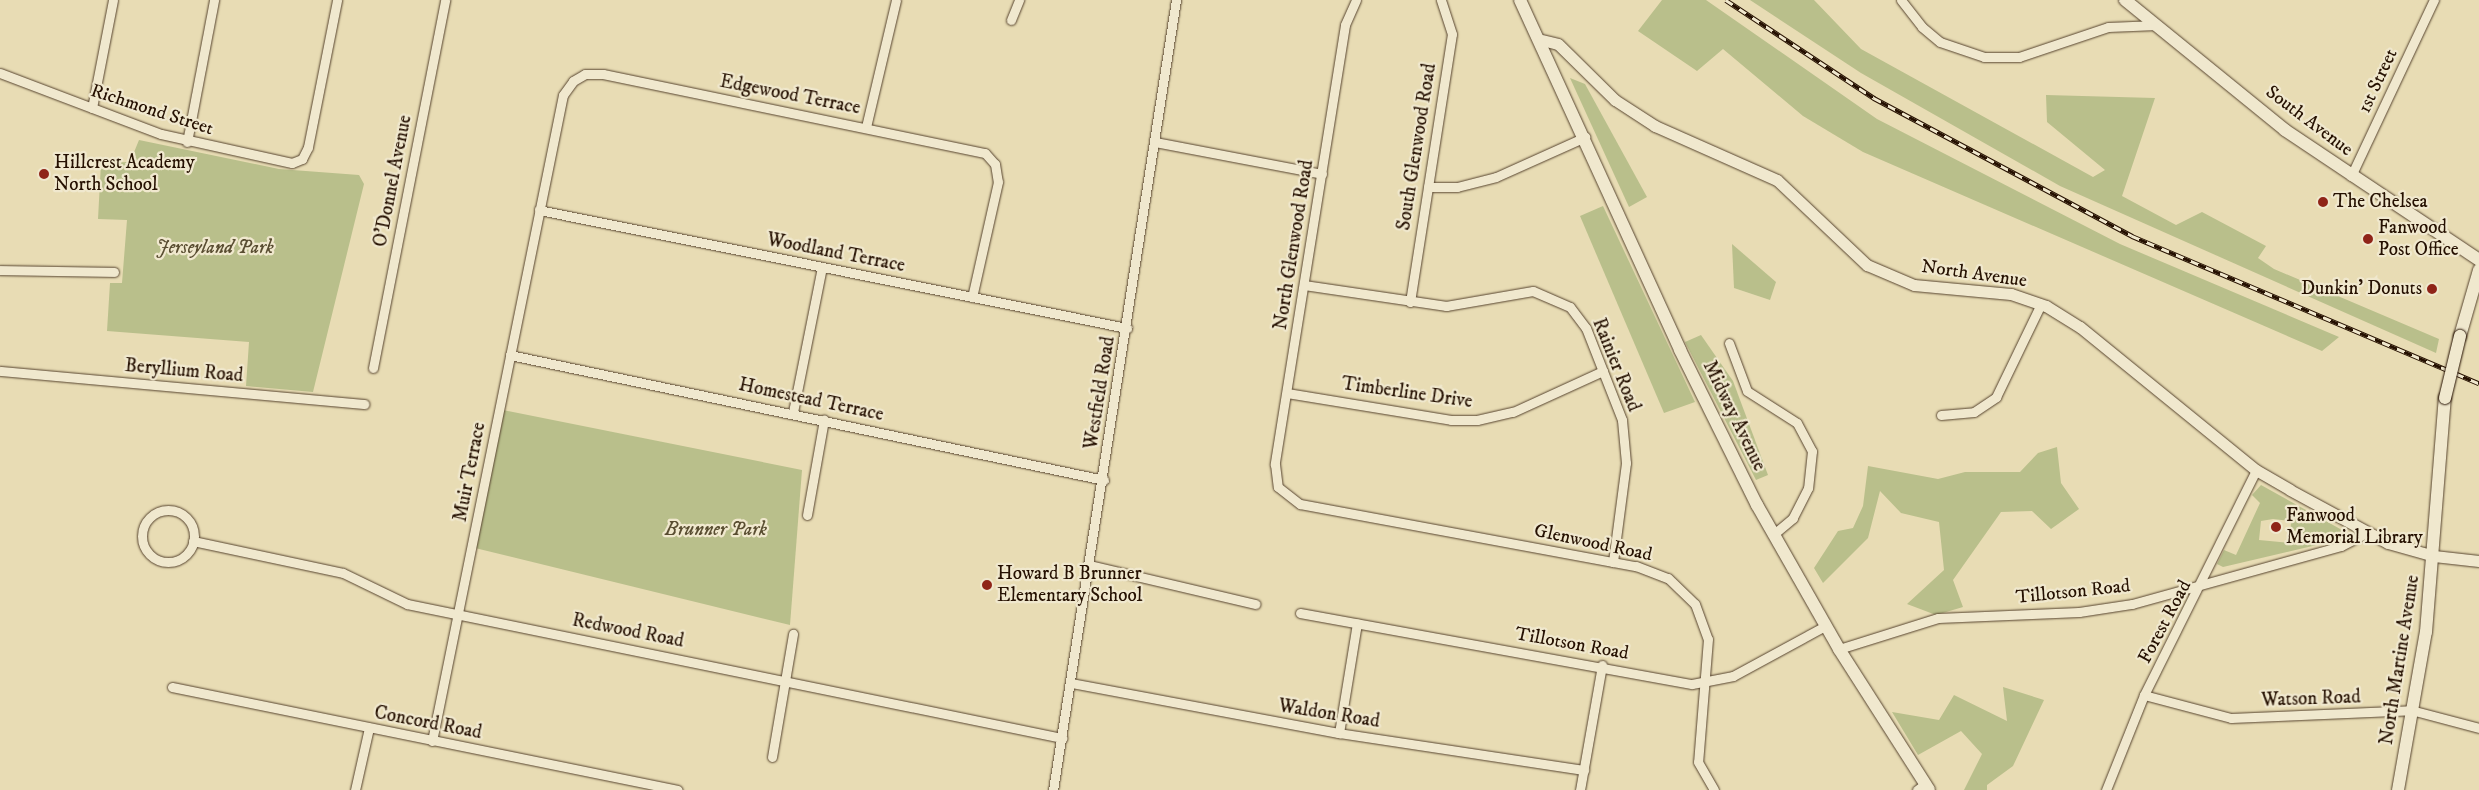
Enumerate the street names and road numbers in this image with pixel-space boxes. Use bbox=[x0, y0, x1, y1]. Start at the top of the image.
street label: 1st Street bbox=[2353, 45, 2403, 117]
street label: South Glenwood Road bbox=[1393, 62, 1441, 232]
street label: Edgewood Terrace bbox=[718, 70, 862, 120]
street label: Richmond Street bbox=[88, 79, 216, 141]
street label: South Avenue bbox=[2261, 81, 2357, 161]
street label: O'Donnel Avenue bbox=[369, 113, 417, 249]
street label: North Glenwood Road bbox=[1269, 158, 1319, 332]
street label: Woodland Terrace bbox=[765, 228, 907, 278]
street label: North Avenue bbox=[1920, 255, 2028, 293]
street label: Rainier Road bbox=[1587, 315, 1645, 415]
street label: Westfield Road bbox=[1080, 335, 1120, 451]
street label: Beryllium Road bbox=[124, 354, 244, 388]
street label: Midway Avenue bbox=[1698, 357, 1770, 475]
street label: Timberline Drive bbox=[1340, 373, 1474, 413]
street label: Homestead Terrace bbox=[736, 374, 886, 426]
street label: Muir Terrace bbox=[449, 420, 491, 524]
street label: Glenwood Road bbox=[1532, 519, 1654, 567]
street label: North Martine Avenue bbox=[2375, 573, 2425, 747]
street label: Tillotson Road bbox=[2015, 575, 2131, 609]
street label: Forest Road bbox=[2134, 576, 2196, 668]
street label: Redwood Road bbox=[570, 609, 686, 653]
street label: Tillotson Road bbox=[1513, 623, 1631, 665]
street label: Watson Road bbox=[2261, 686, 2361, 712]
street label: Waldon Road bbox=[1277, 695, 1381, 733]
street label: Concord Road bbox=[372, 701, 484, 745]

